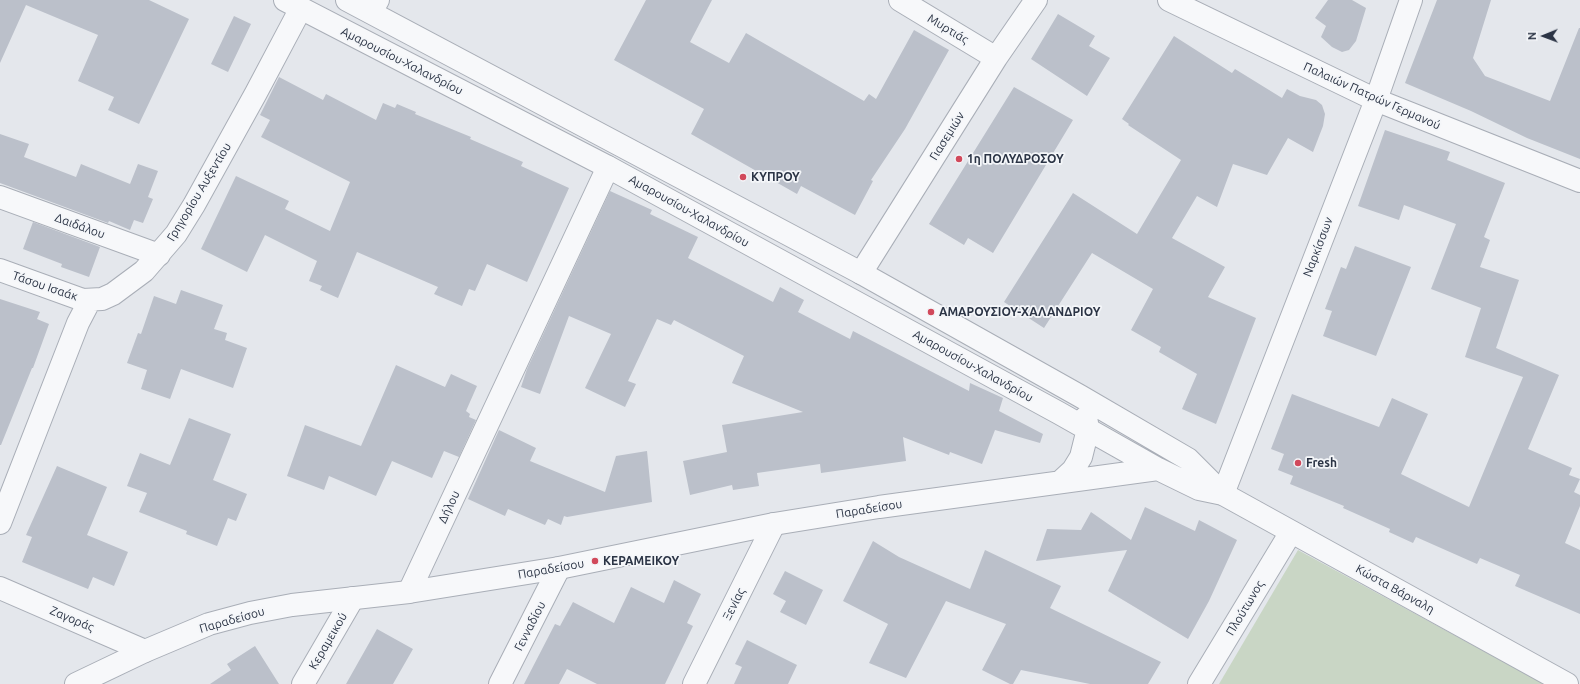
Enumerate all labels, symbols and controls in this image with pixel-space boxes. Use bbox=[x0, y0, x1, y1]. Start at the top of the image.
street label: Μυρτιάς bbox=[925, 11, 971, 47]
north arrow bbox=[1524, 16, 1564, 56]
street label: Αμαρουσίου-Χαλανδρίου bbox=[339, 24, 465, 98]
text: N bbox=[1526, 32, 1538, 40]
street label: Παλαιών Πατρών Γερμανού bbox=[1301, 59, 1443, 133]
street label: Γιασεμιών bbox=[926, 109, 968, 163]
street label: Γρηγορίου Αυξεντίου bbox=[164, 140, 234, 244]
place label: 1η ΠΟΛΥΔΡΟΣΟΥ bbox=[967, 152, 1064, 166]
marker: 1η ΠΟΛΥΔΡΟΣΟΥ bbox=[954, 154, 964, 164]
place label: ΚΥΠΡΟΥ bbox=[751, 170, 800, 184]
street label: Αμαρουσίου-Χαλανδρίου bbox=[626, 172, 752, 250]
marker: ΚΥΠΡΟΥ bbox=[738, 172, 748, 182]
street label: Δαιδάλου bbox=[53, 210, 107, 242]
street label: Ναρκίσσων bbox=[1300, 215, 1336, 279]
street label: Τάσου Ισαάκ bbox=[10, 268, 80, 304]
place label: ΑΜΑΡΟΥΣΙΟΥ-ΧΑΛΑΝΔΡΙΟΥ bbox=[939, 305, 1100, 319]
marker: ΑΜΑΡΟΥΣΙΟΥ-ΧΑΛΑΝΔΡΙΟΥ bbox=[926, 307, 936, 317]
street label: Αμαρουσίου-Χαλανδρίου bbox=[910, 327, 1036, 405]
place label: Fresh bbox=[1306, 456, 1337, 470]
marker: Fresh bbox=[1293, 458, 1303, 468]
street label: Δήλου bbox=[435, 488, 463, 526]
street label: Παραδείσου bbox=[835, 497, 903, 521]
place label: ΚΕΡΑΜΕΙΚΟΥ bbox=[603, 554, 679, 568]
street label: Παραδείσου bbox=[517, 556, 585, 582]
marker: ΚΕΡΑΜΕΙΚΟΥ bbox=[590, 556, 600, 566]
street label: Κώστα Βάρναλη bbox=[1353, 561, 1437, 617]
street label: Πλούτωνος bbox=[1223, 578, 1267, 638]
street label: Ξενίας bbox=[720, 586, 748, 622]
street label: Γενναδίου bbox=[511, 599, 549, 653]
street label: Ζαγοράς bbox=[48, 603, 96, 635]
street label: Παραδείσου bbox=[198, 604, 266, 636]
street label: Κεραμεικού bbox=[306, 610, 350, 672]

